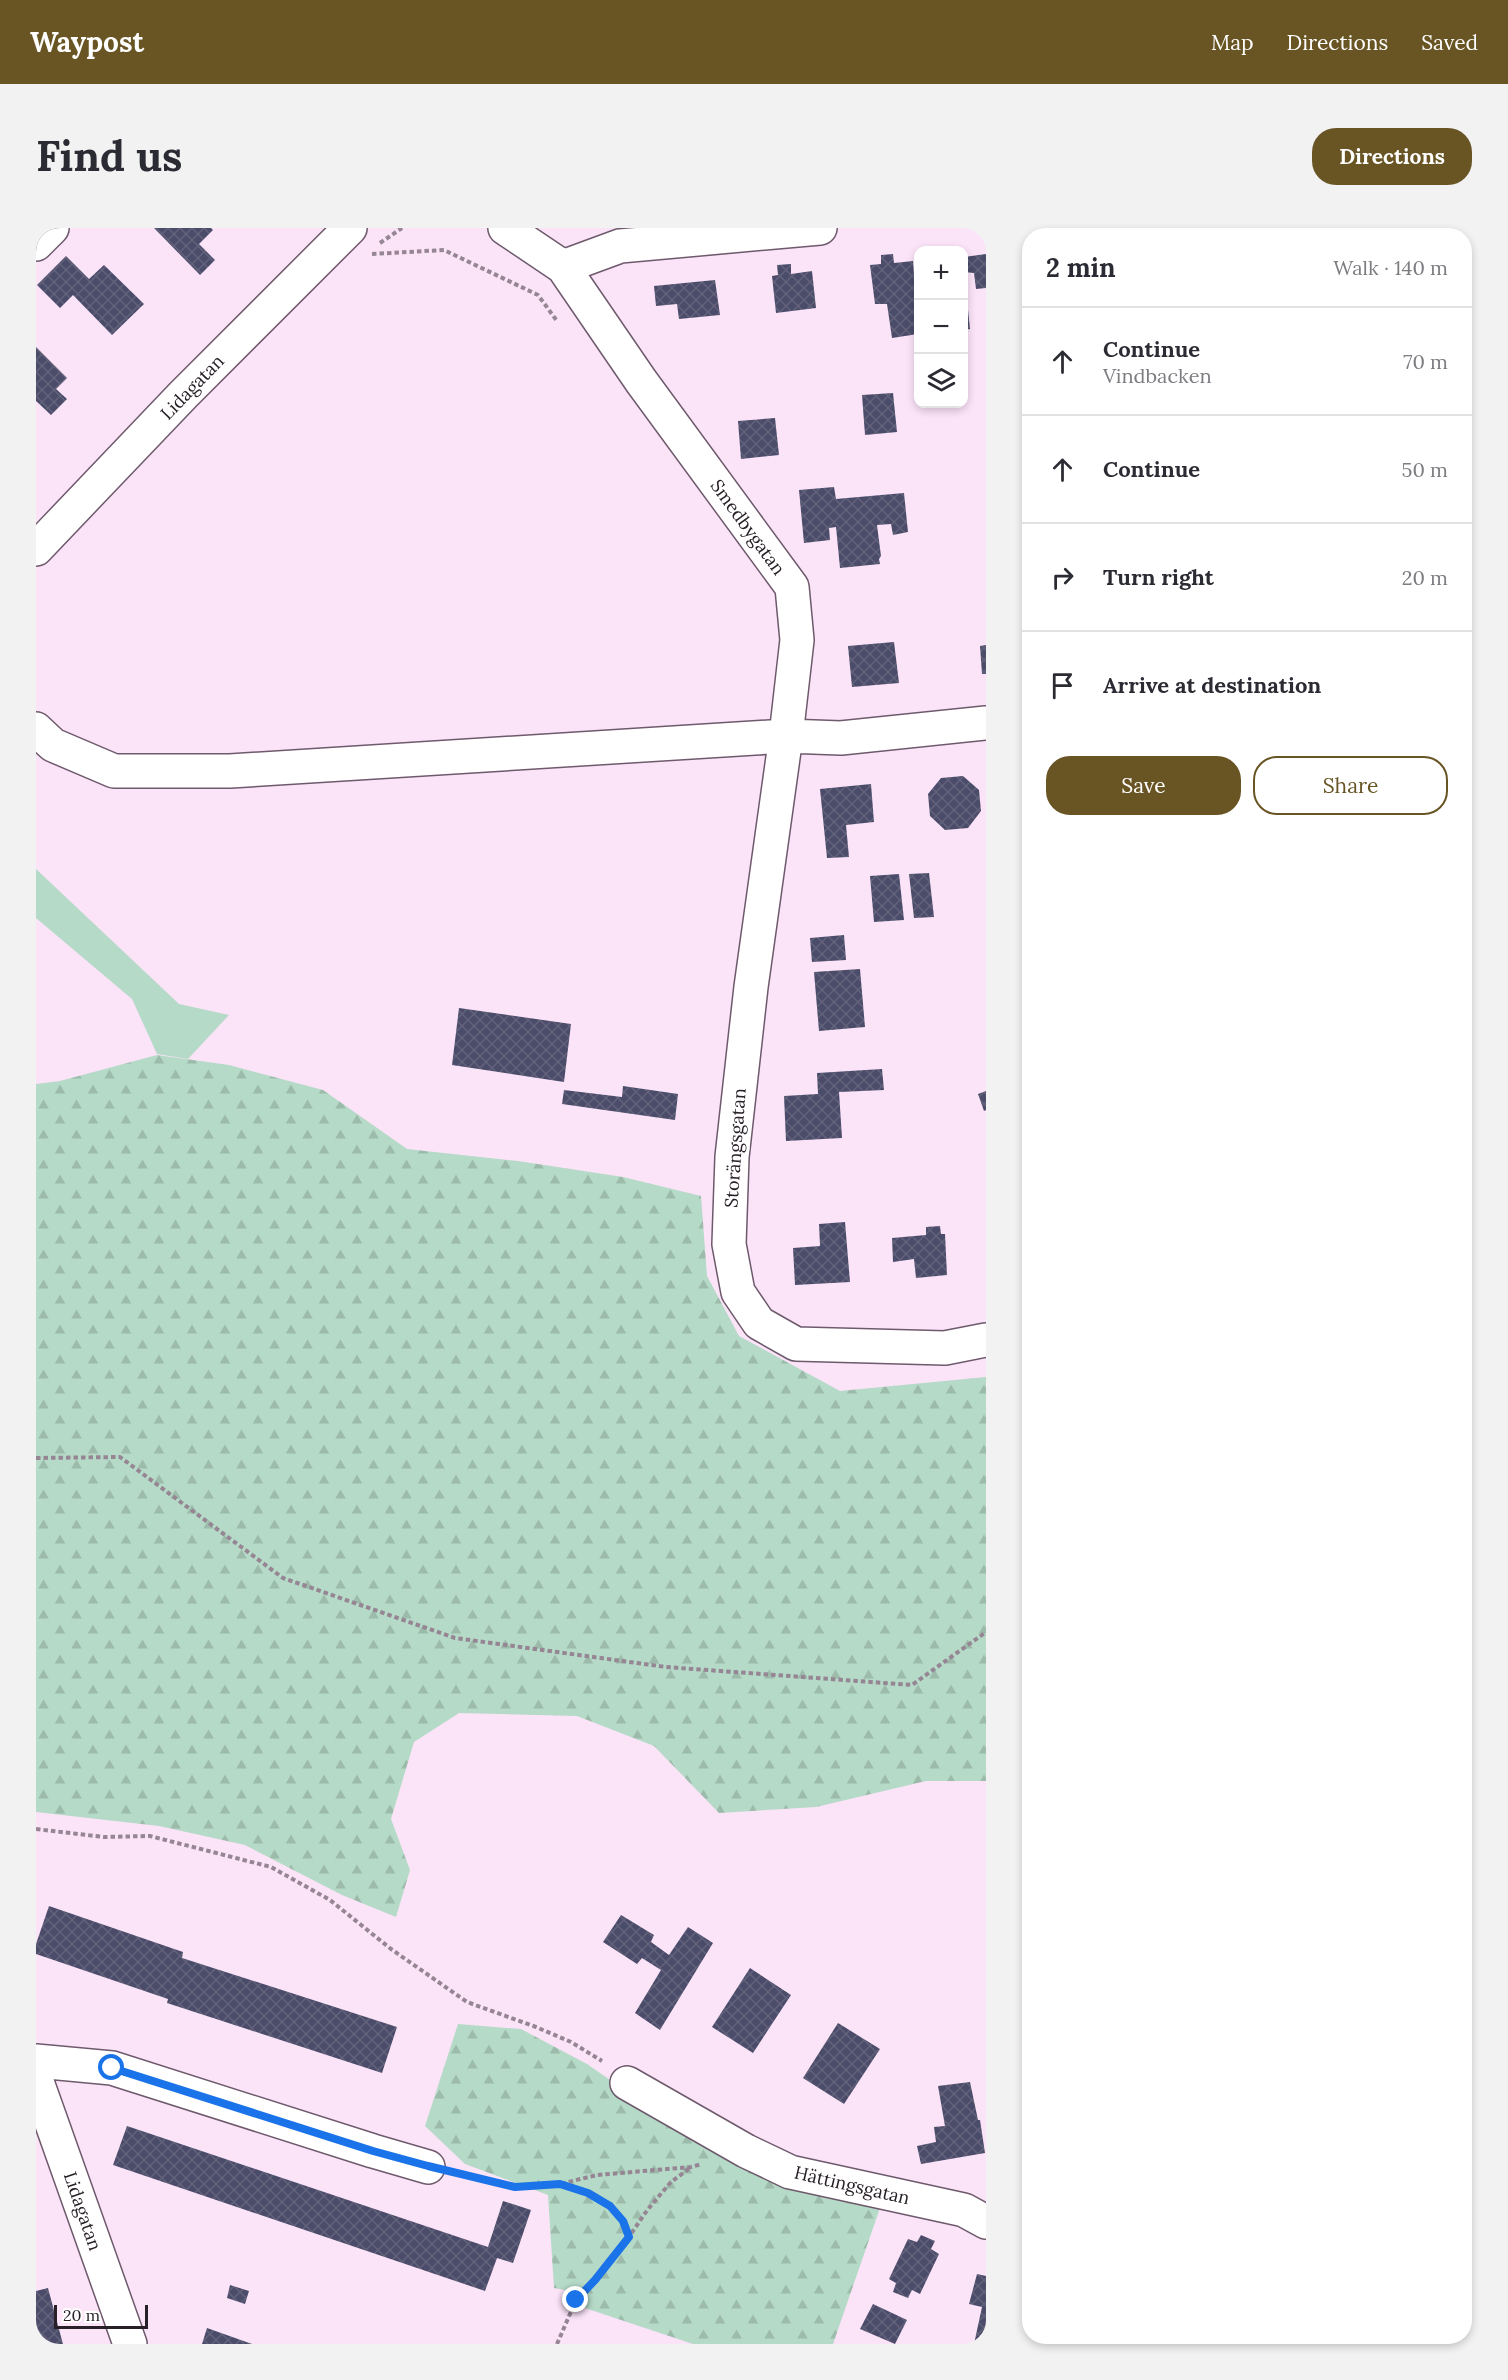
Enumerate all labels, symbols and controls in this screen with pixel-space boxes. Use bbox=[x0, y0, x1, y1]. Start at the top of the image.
text: Waypost bbox=[30, 24, 144, 60]
text: Map bbox=[1211, 29, 1254, 56]
text: Directions bbox=[1287, 29, 1388, 56]
text: Saved bbox=[1421, 29, 1478, 56]
button: Directions bbox=[1312, 128, 1472, 185]
text: Find us bbox=[36, 129, 182, 183]
map controls bbox=[914, 246, 968, 408]
button: + bbox=[914, 246, 968, 300]
text: 2 min bbox=[1046, 251, 1116, 284]
text: Walk · 140 m bbox=[1333, 255, 1448, 280]
button: − bbox=[914, 300, 968, 354]
text: Continue bbox=[1103, 335, 1200, 363]
icon: ahead bbox=[1046, 345, 1079, 378]
text: 70 m bbox=[1403, 349, 1448, 374]
street label: Lidagatan bbox=[155, 350, 229, 424]
button: layers bbox=[914, 354, 968, 408]
text: Vindbacken bbox=[1103, 363, 1212, 388]
icon: ahead bbox=[1046, 453, 1079, 486]
text: Continue bbox=[1103, 455, 1200, 483]
text: 50 m bbox=[1402, 457, 1448, 482]
street label: Smedbygatan bbox=[706, 475, 790, 579]
icon: right bbox=[1046, 561, 1079, 594]
text: Turn right bbox=[1103, 563, 1214, 591]
text: 20 m bbox=[1402, 565, 1448, 590]
icon: arrive bbox=[1046, 669, 1079, 702]
text: Arrive at destination bbox=[1103, 671, 1321, 699]
button: Save bbox=[1046, 756, 1241, 815]
button: Share bbox=[1253, 756, 1448, 815]
street label: Storängsgatan bbox=[719, 1087, 751, 1209]
route start bbox=[98, 2054, 124, 2080]
street label: Hättingsgatan bbox=[792, 2161, 912, 2209]
street label: Lidagatan bbox=[59, 2169, 107, 2253]
route end bbox=[562, 2286, 588, 2312]
scale bar bbox=[54, 2302, 148, 2330]
text: 20 m bbox=[63, 2305, 100, 2325]

